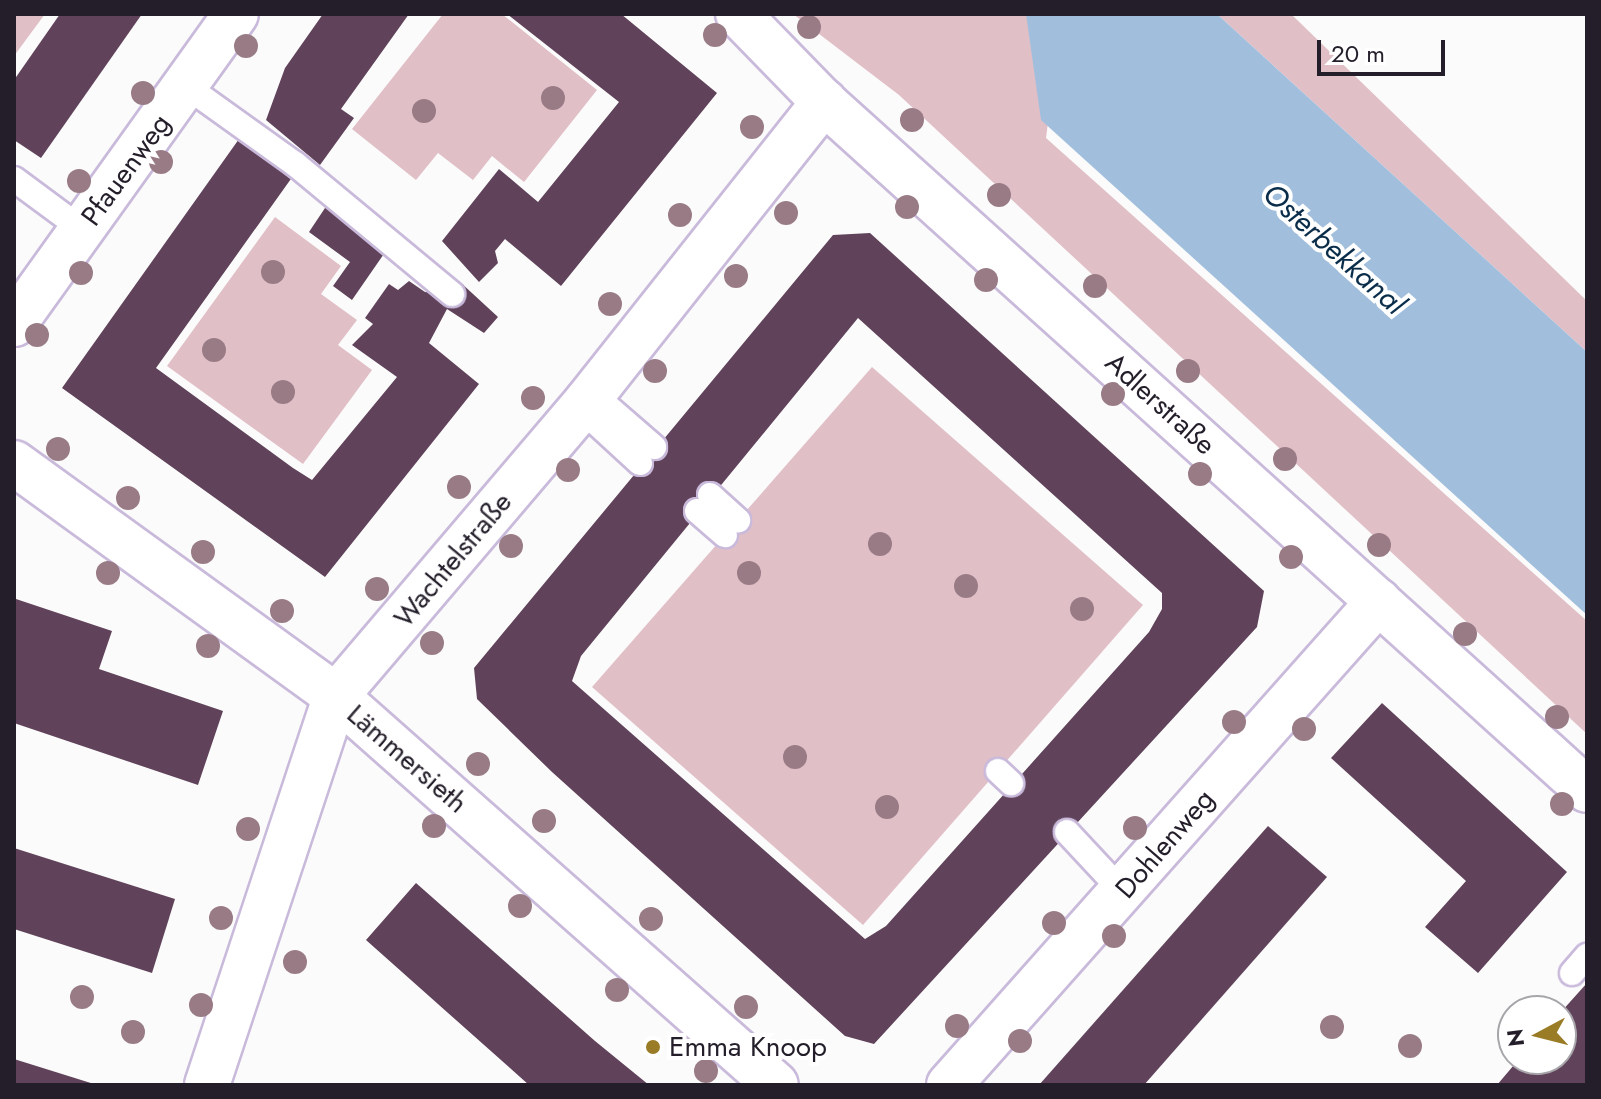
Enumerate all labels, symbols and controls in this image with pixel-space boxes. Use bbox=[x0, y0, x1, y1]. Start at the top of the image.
scale bar bbox=[1321, 24, 1449, 74]
text: 20 m bbox=[1331, 36, 1385, 71]
street label: Pfauenweg bbox=[74, 108, 178, 232]
water label: Osterbekkanal bbox=[1255, 176, 1413, 322]
street label: Adlerstraße bbox=[1098, 346, 1222, 462]
street label: Wachtelstraße bbox=[387, 486, 519, 634]
street label: Lämmersieth bbox=[340, 698, 474, 820]
street label: Dohlenweg bbox=[1109, 783, 1221, 905]
north arrow bbox=[1497, 995, 1577, 1075]
text: N bbox=[1498, 1027, 1532, 1048]
place label: Emma Knoop bbox=[669, 1030, 827, 1064]
marker: Emma Knoop bbox=[644, 1038, 662, 1056]

